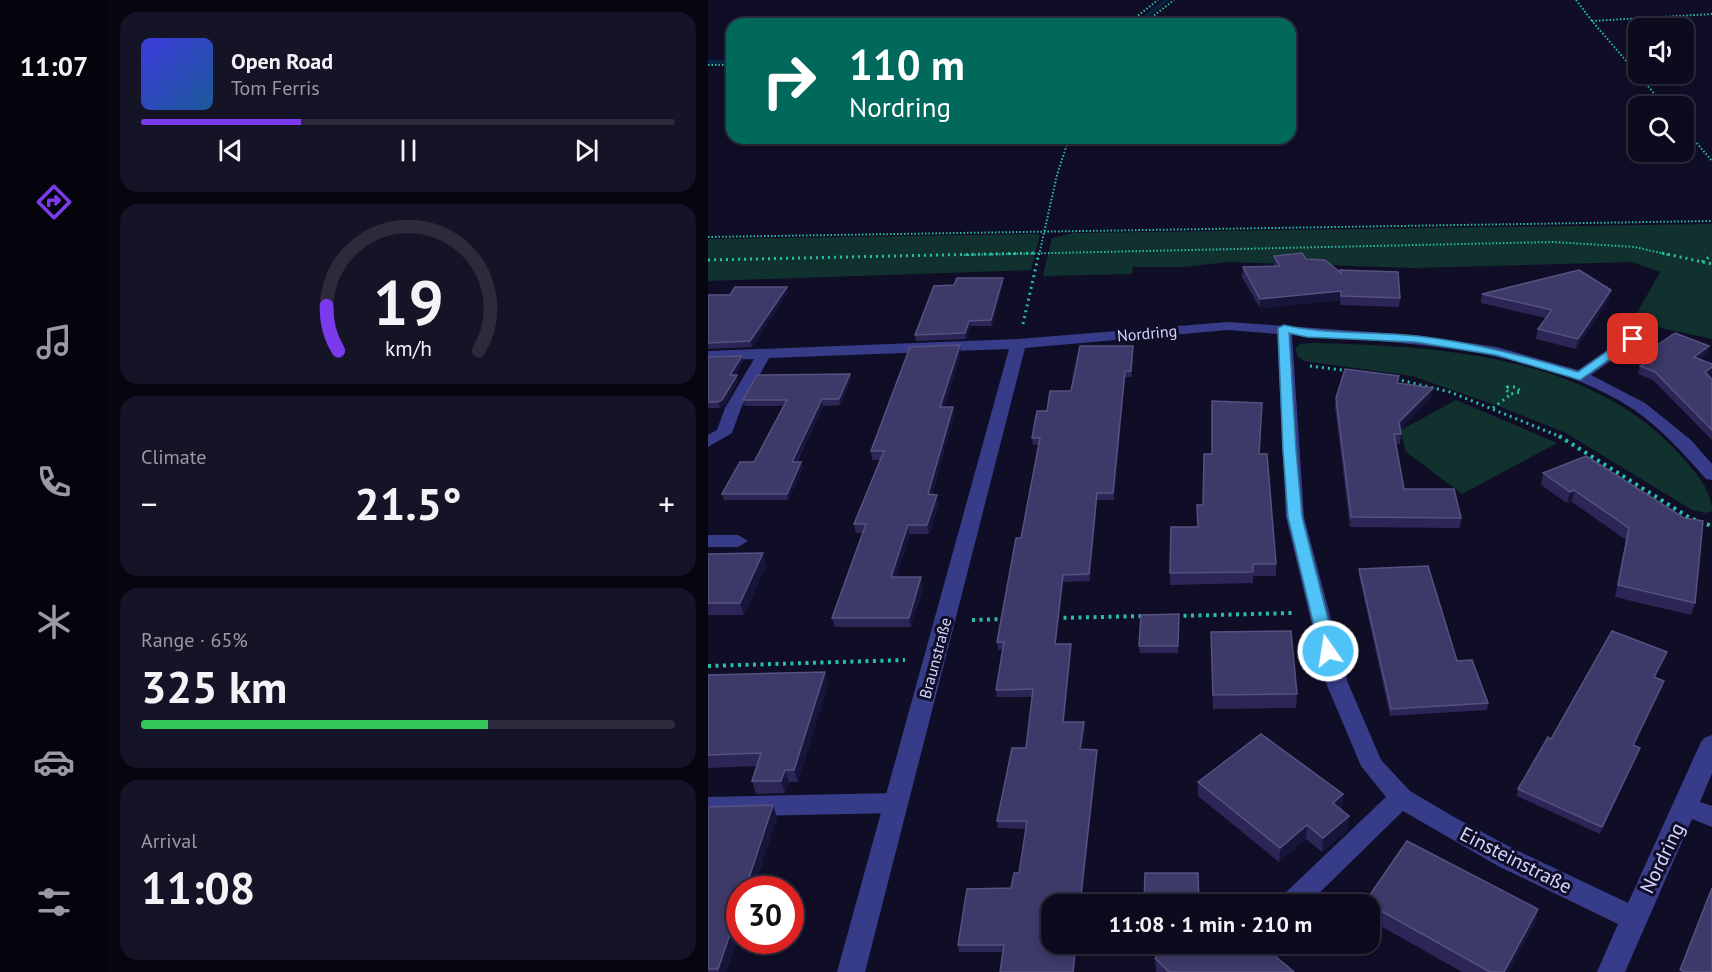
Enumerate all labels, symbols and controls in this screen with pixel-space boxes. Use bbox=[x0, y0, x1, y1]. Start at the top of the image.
map controls bbox=[1628, 18, 1694, 162]
button: sound bbox=[1628, 18, 1694, 84]
text: 110 m bbox=[849, 37, 965, 92]
icon: right bbox=[750, 42, 828, 120]
text: Open Road bbox=[231, 47, 333, 75]
text: 11:07 bbox=[20, 49, 88, 83]
text: Tom Ferris bbox=[231, 75, 320, 101]
text: Nordring bbox=[849, 90, 951, 124]
button: search bbox=[1628, 96, 1694, 162]
icon: previous bbox=[214, 134, 247, 167]
icon: pause bbox=[392, 134, 425, 167]
icon: next bbox=[570, 134, 603, 167]
icon: directions bbox=[33, 181, 75, 223]
text: 19 bbox=[373, 261, 443, 342]
pin bbox=[1607, 313, 1658, 364]
street label: Nordring bbox=[1116, 320, 1178, 346]
icon: music bbox=[33, 321, 75, 363]
icon: arrive bbox=[1616, 322, 1649, 355]
text: km/h bbox=[384, 334, 431, 362]
text: Climate bbox=[141, 444, 207, 470]
icon: phone bbox=[33, 461, 75, 503]
text: 21.5° bbox=[354, 474, 462, 532]
text: − bbox=[141, 482, 158, 525]
text: + bbox=[658, 482, 675, 525]
icon: climate bbox=[33, 601, 75, 643]
street label: Braunstraße bbox=[915, 615, 955, 701]
position arrow bbox=[1296, 619, 1360, 683]
text: Range · 65% bbox=[141, 627, 248, 653]
text: 325 km bbox=[141, 657, 287, 715]
icon: car bbox=[33, 741, 75, 783]
street label: Nordring bbox=[1634, 818, 1690, 898]
street label: Einsteinstraße bbox=[1456, 821, 1576, 899]
text: Arrival bbox=[141, 828, 197, 854]
text: 11:08 bbox=[141, 858, 255, 916]
speed limit sign: 30 bbox=[726, 876, 804, 954]
icon: filters bbox=[33, 881, 75, 923]
text: 11:08 · 1 min · 210 m bbox=[1109, 910, 1312, 938]

